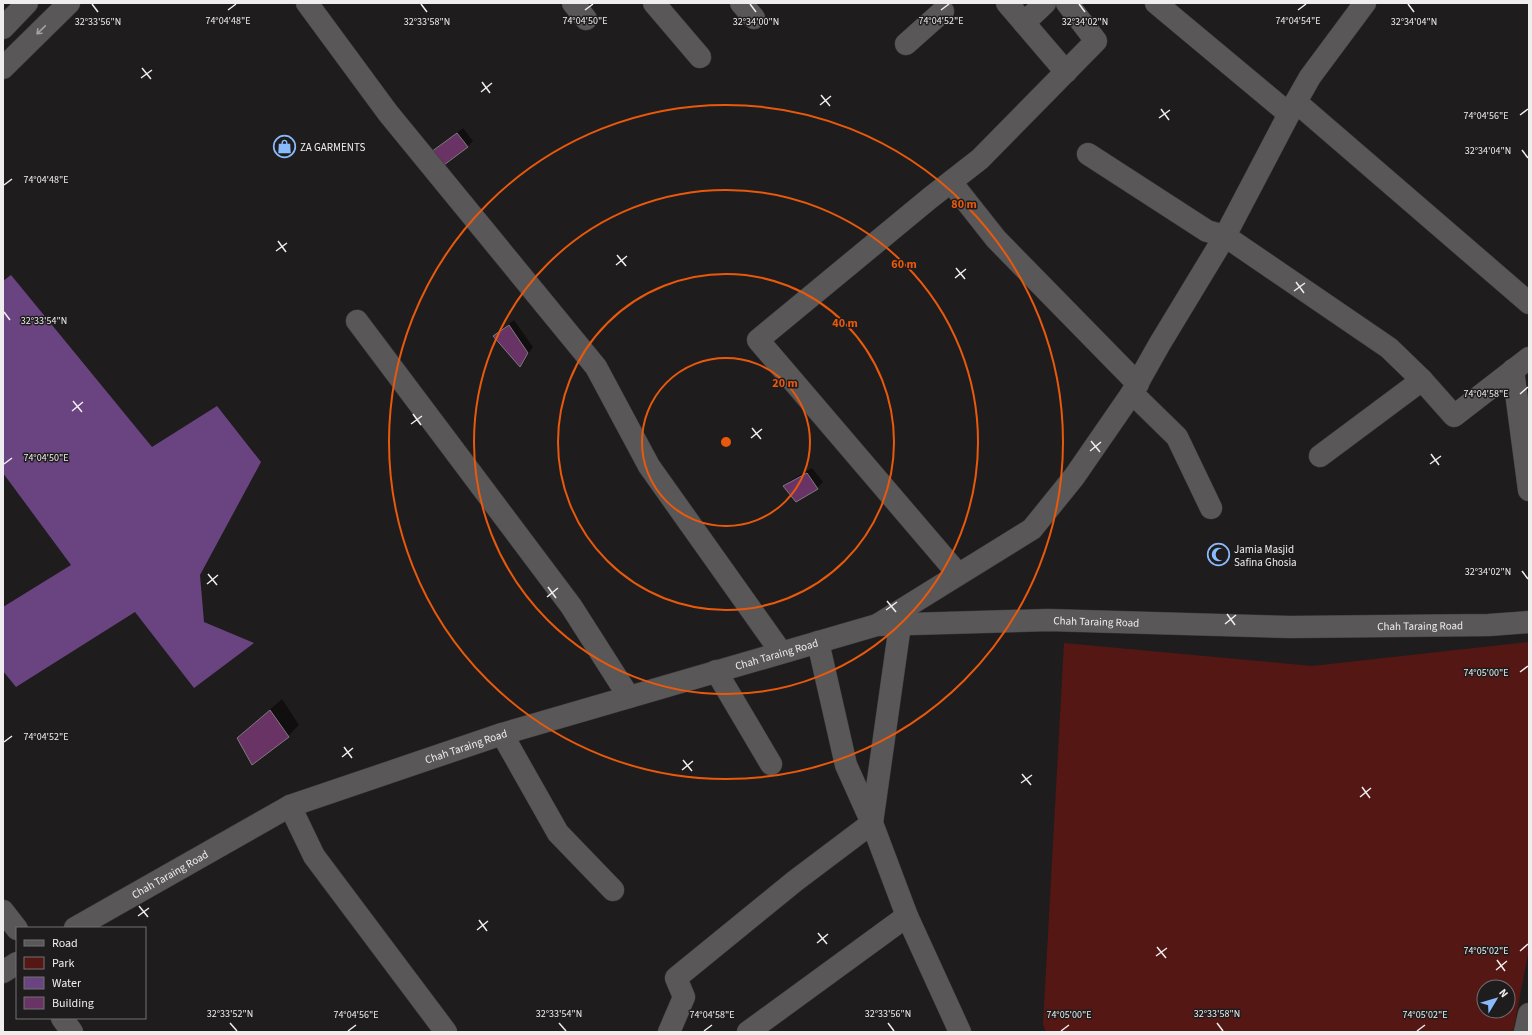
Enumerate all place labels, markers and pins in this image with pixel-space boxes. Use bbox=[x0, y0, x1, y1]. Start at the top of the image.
shop icon: ZA GARMENTS bbox=[271, 134, 297, 160]
place label: ZA GARMENTS bbox=[300, 140, 365, 155]
centre of rings bbox=[719, 435, 733, 449]
mosque icon: Jamia Masjid Safina Ghosia bbox=[1205, 542, 1231, 568]
place label: Jamia Masjid Safina Ghosia bbox=[1234, 542, 1297, 570]

